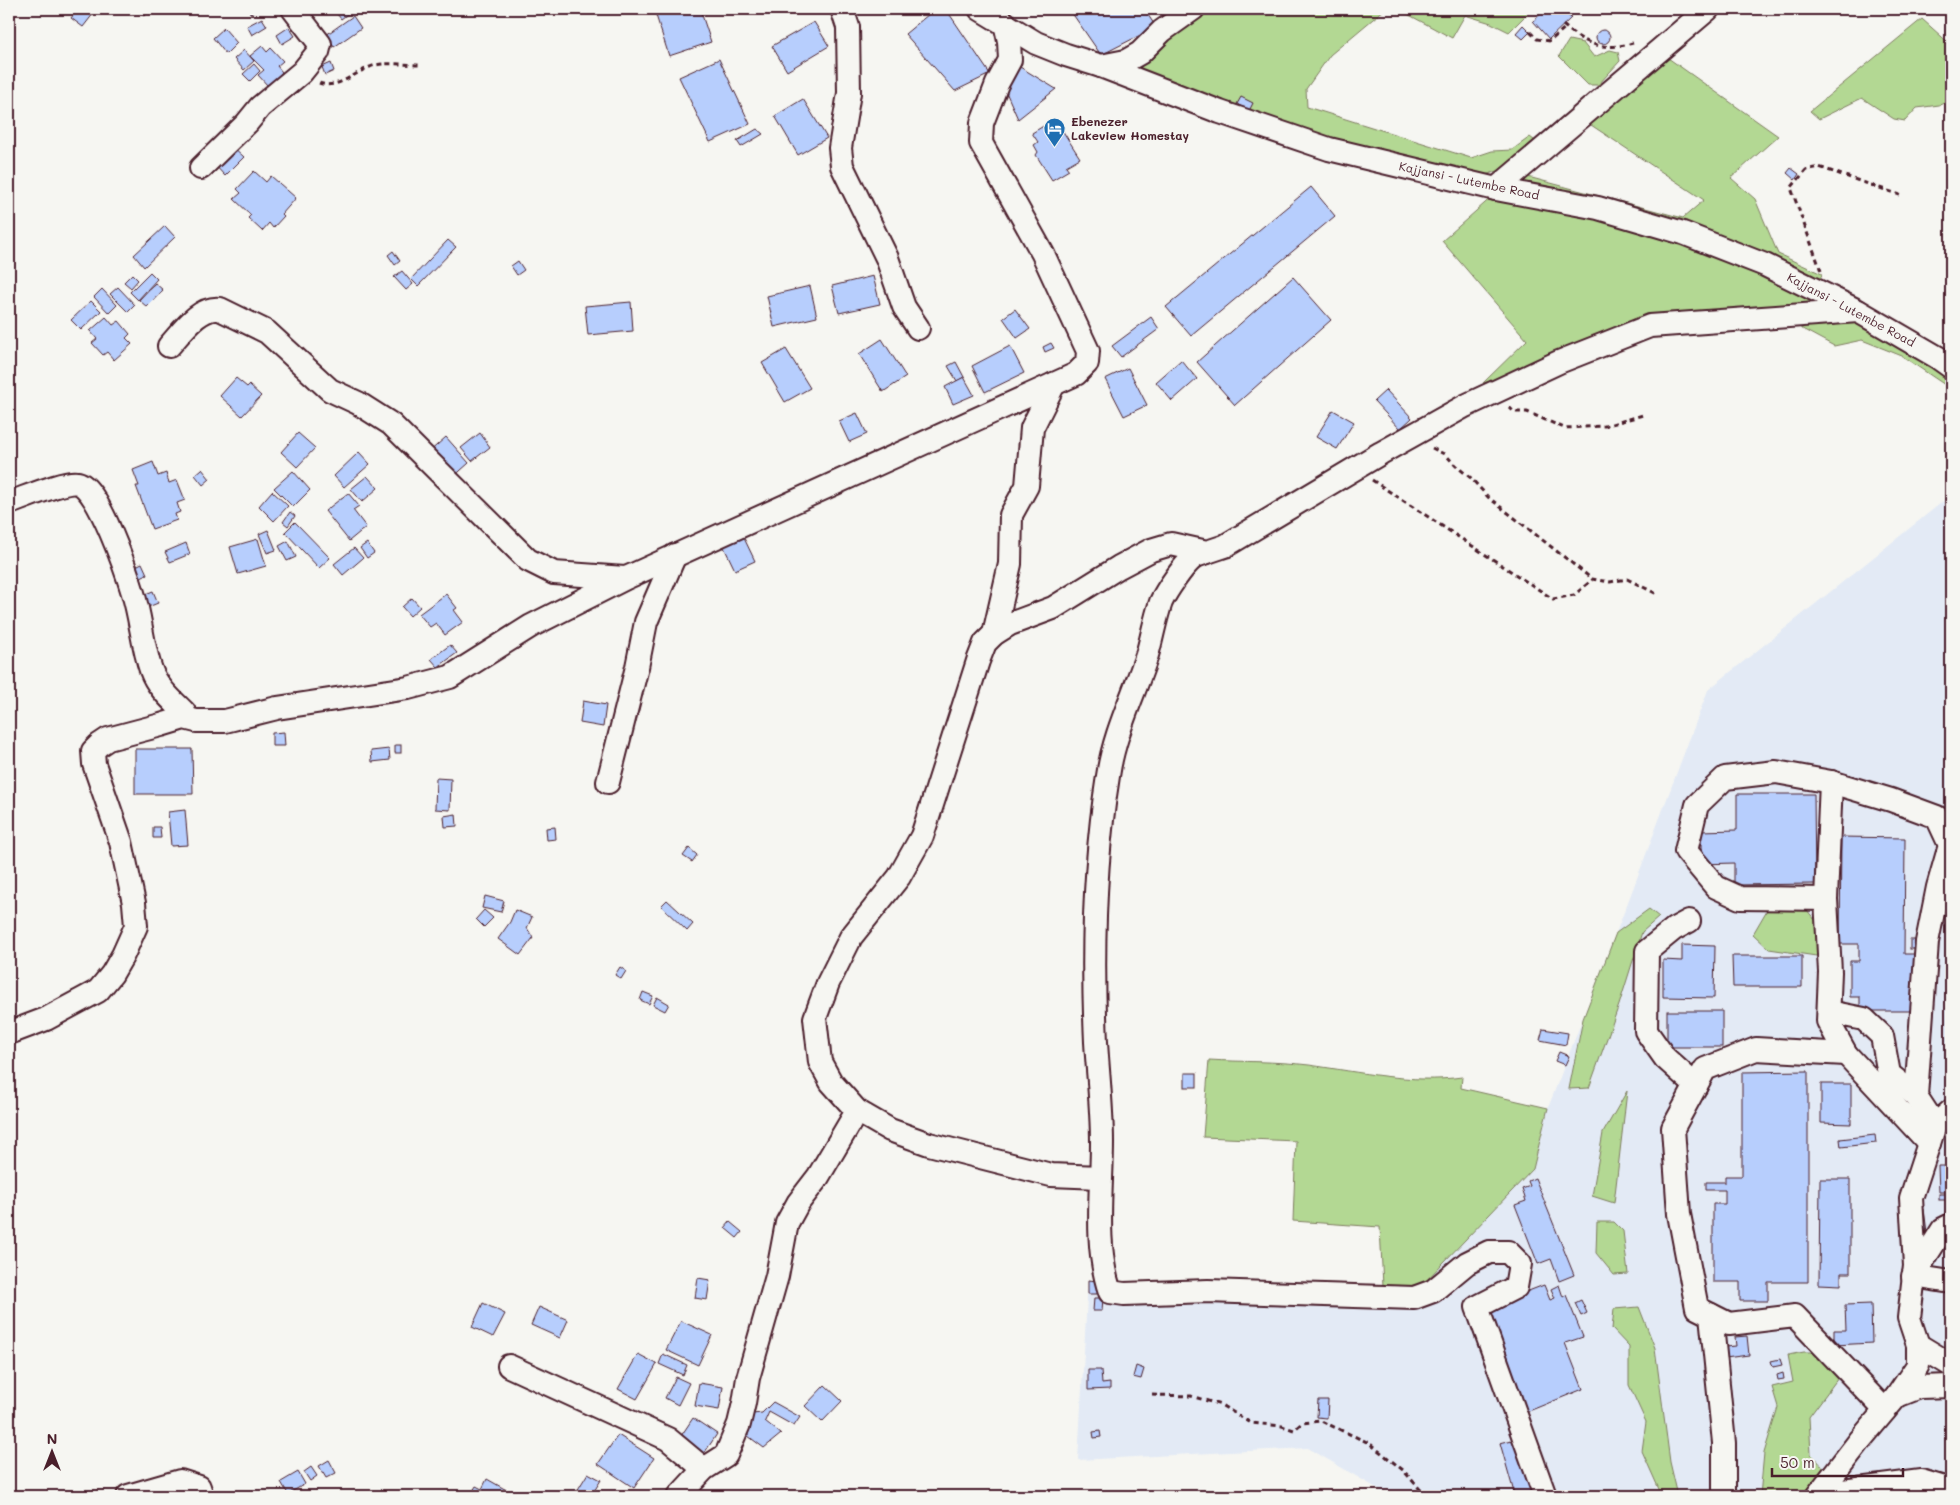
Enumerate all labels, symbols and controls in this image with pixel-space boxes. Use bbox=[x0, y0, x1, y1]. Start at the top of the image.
place label: Ebenezer Lakeview Homestay bbox=[1071, 113, 1190, 143]
hotel icon: Ebenezer Lakeview Homestay bbox=[1043, 117, 1067, 148]
street label: Kajjansi - Lutembe Road bbox=[1398, 157, 1541, 203]
street label: Kajjansi - Lutembe Road bbox=[1785, 268, 1919, 350]
north arrow bbox=[28, 1428, 78, 1478]
text: N bbox=[47, 1429, 57, 1448]
scale bar bbox=[1772, 1445, 1904, 1477]
text: 50 m bbox=[1780, 1452, 1815, 1472]

